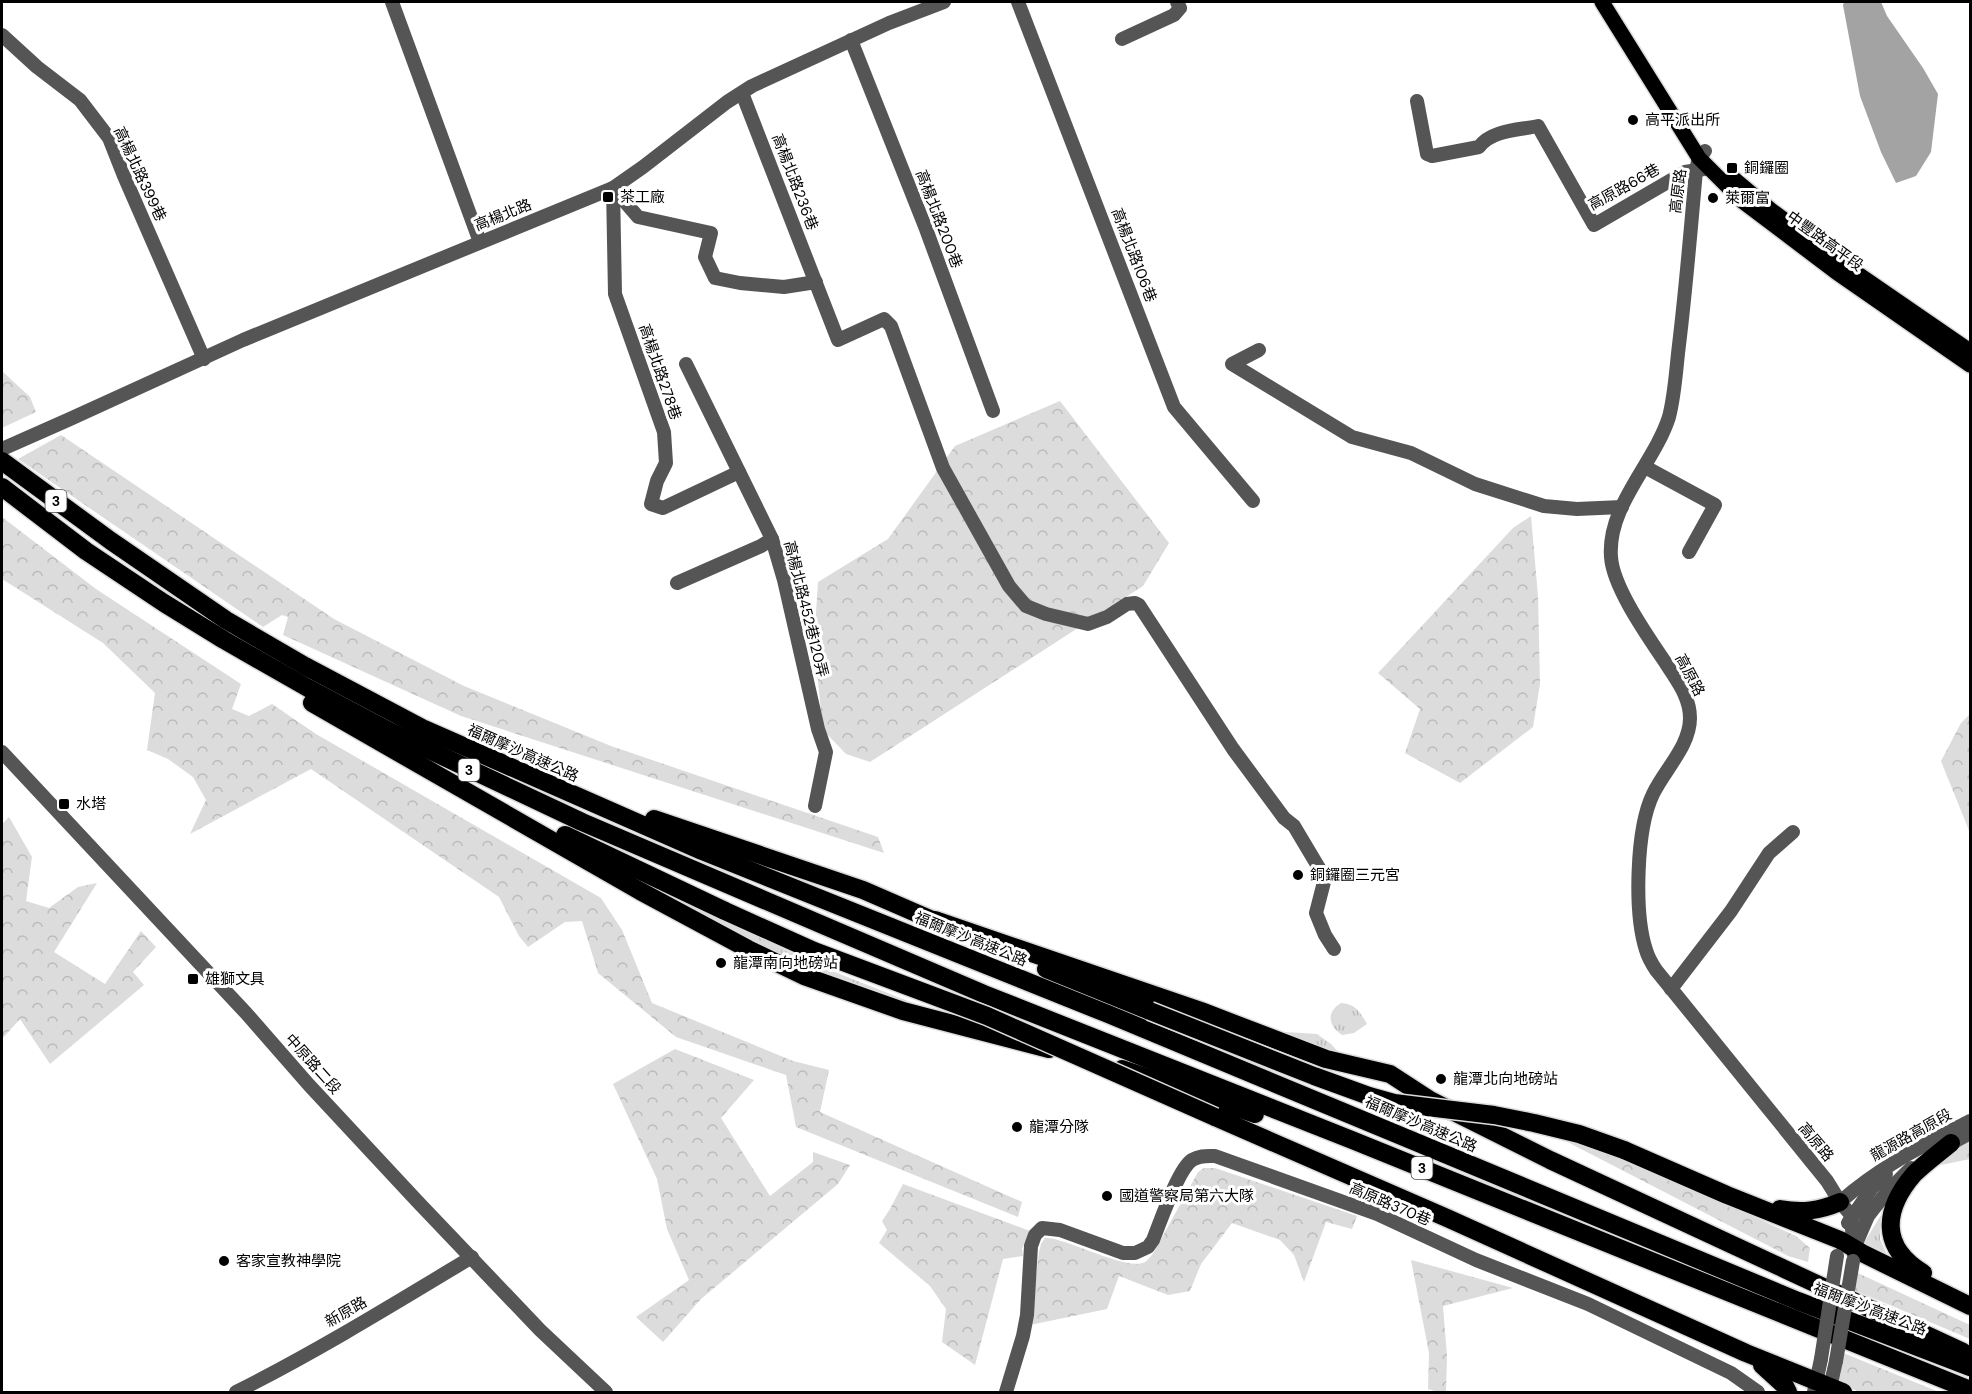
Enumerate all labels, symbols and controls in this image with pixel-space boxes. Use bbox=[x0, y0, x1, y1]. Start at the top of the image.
place label: 高平派出所 bbox=[1645, 110, 1720, 130]
marker: 高平派出所 bbox=[1626, 113, 1640, 127]
street label: 高楊北路399巷 bbox=[109, 123, 171, 225]
street label: 高楊北路236巷 bbox=[767, 131, 823, 233]
place label: 銅鑼圈 bbox=[1744, 158, 1789, 178]
street label: 高原路66巷 bbox=[1585, 159, 1663, 215]
marker: 銅鑼圈 bbox=[1725, 161, 1739, 175]
street label: 高楊北路200巷 bbox=[911, 167, 967, 271]
street label: 高原路 bbox=[1665, 167, 1691, 215]
place label: 茶工廠 bbox=[620, 187, 665, 207]
place label: 萊爾富 bbox=[1725, 188, 1770, 208]
marker: 茶工廠 bbox=[601, 190, 615, 204]
marker: 萊爾富 bbox=[1706, 191, 1720, 205]
street label: 高楊北路 bbox=[471, 194, 535, 236]
street label: 高楊北路106巷 bbox=[1107, 205, 1161, 305]
street label: 中豐路高平段 bbox=[1783, 206, 1867, 276]
street label: 高楊北路278巷 bbox=[634, 321, 686, 423]
road number: 3 bbox=[46, 490, 66, 512]
street label: 高楊北路452巷120弄 bbox=[779, 539, 833, 679]
street label: 高原路 bbox=[1671, 650, 1709, 700]
street label: 福爾摩沙高速公路 bbox=[464, 719, 582, 787]
road number: 3 bbox=[458, 759, 480, 781]
place label: 水塔 bbox=[76, 794, 106, 814]
marker: 水塔 bbox=[57, 797, 71, 811]
place label: 銅鑼圈三元宮 bbox=[1310, 865, 1400, 885]
marker: 銅鑼圈三元宮 bbox=[1291, 868, 1305, 882]
street label: 福爾摩沙高速公路 bbox=[912, 907, 1030, 971]
place label: 龍潭南向地磅站 bbox=[733, 953, 838, 973]
marker: 龍潭南向地磅站 bbox=[714, 956, 728, 970]
place label: 雄獅文具 bbox=[205, 969, 265, 989]
marker: 雄獅文具 bbox=[186, 972, 200, 986]
street label: 中原路二段 bbox=[280, 1029, 346, 1099]
place label: 龍潭北向地磅站 bbox=[1453, 1069, 1558, 1089]
marker: 龍潭北向地磅站 bbox=[1434, 1072, 1448, 1086]
street label: 福爾摩沙高速公路 bbox=[1362, 1091, 1480, 1157]
street label: 龍源路高原段 bbox=[1867, 1104, 1955, 1166]
place label: 龍潭分隊 bbox=[1029, 1117, 1089, 1137]
street label: 高原路 bbox=[1794, 1118, 1838, 1166]
marker: 龍潭分隊 bbox=[1010, 1120, 1024, 1134]
road number: 3 bbox=[1412, 1157, 1432, 1179]
street label: 高原路370巷 bbox=[1346, 1178, 1434, 1230]
place label: 國道警察局第六大隊 bbox=[1119, 1186, 1254, 1206]
marker: 國道警察局第六大隊 bbox=[1100, 1189, 1114, 1203]
place label: 客家宣教神學院 bbox=[236, 1251, 341, 1271]
marker: 客家宣教神學院 bbox=[217, 1254, 231, 1268]
street label: 福爾摩沙高速公路 bbox=[1810, 1278, 1930, 1340]
street label: 新原路 bbox=[322, 1292, 370, 1332]

